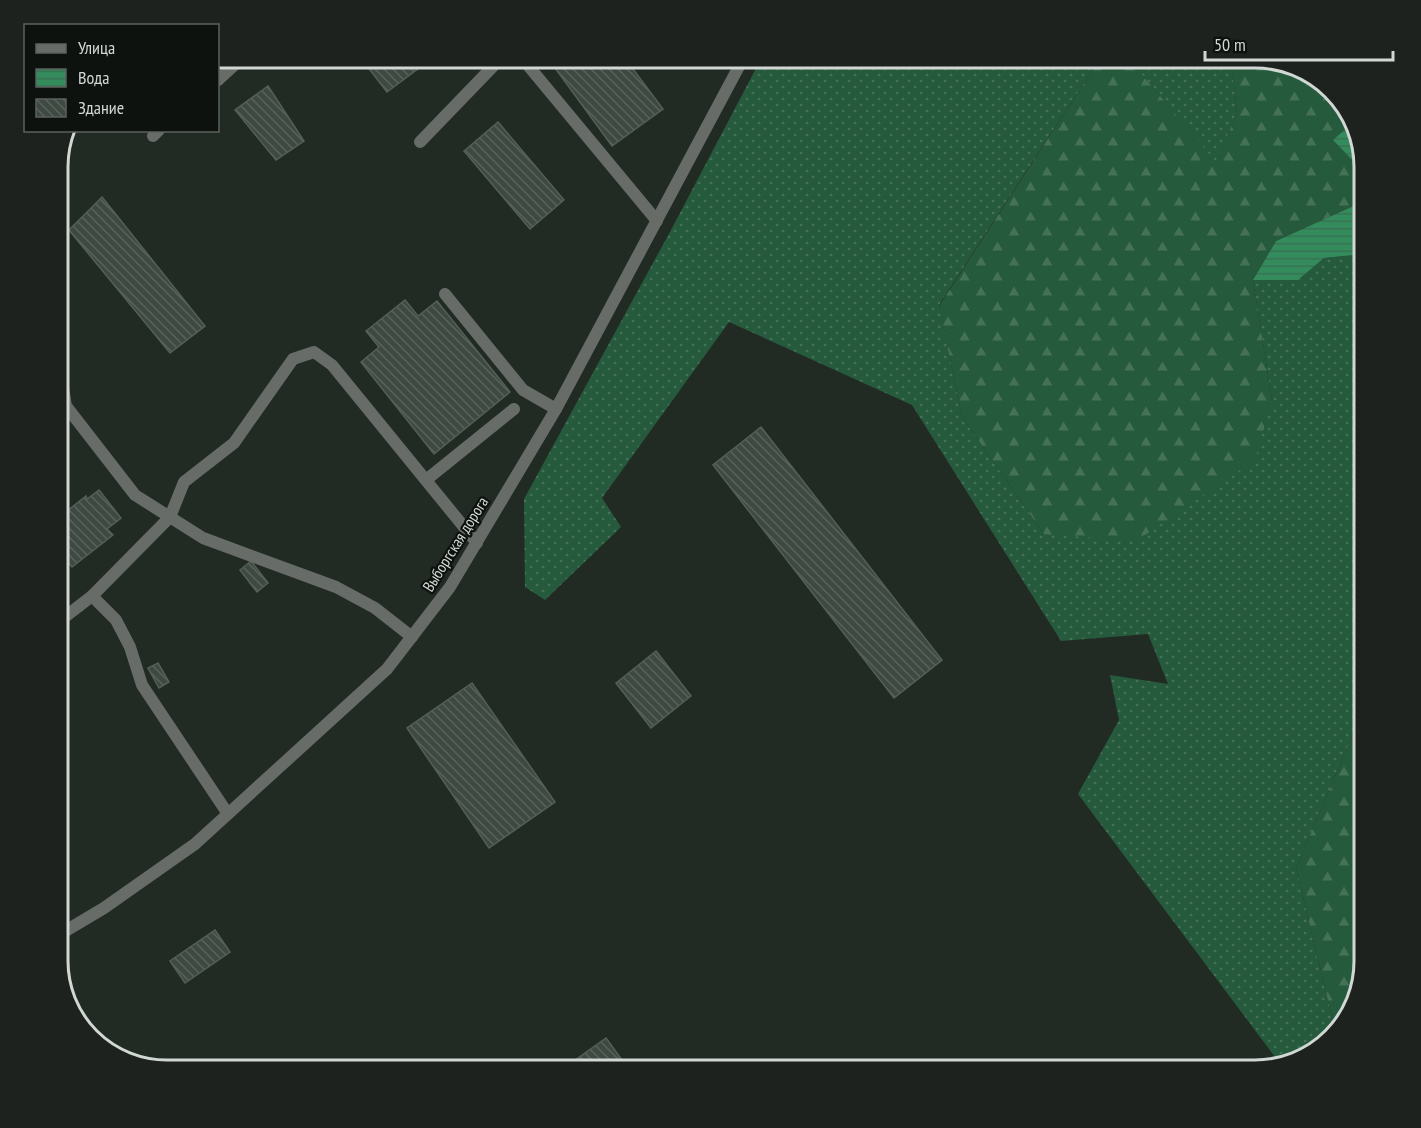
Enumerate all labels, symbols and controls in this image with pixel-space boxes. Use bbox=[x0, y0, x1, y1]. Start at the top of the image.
legend bbox=[24, 24, 219, 132]
scale bar bbox=[1205, 24, 1392, 62]
text: 50 m bbox=[1214, 33, 1246, 56]
text: Улица bbox=[78, 36, 115, 59]
text: Вода bbox=[78, 66, 109, 89]
text: Здание bbox=[78, 96, 124, 119]
street label: Выборгская дорога bbox=[418, 493, 492, 595]

